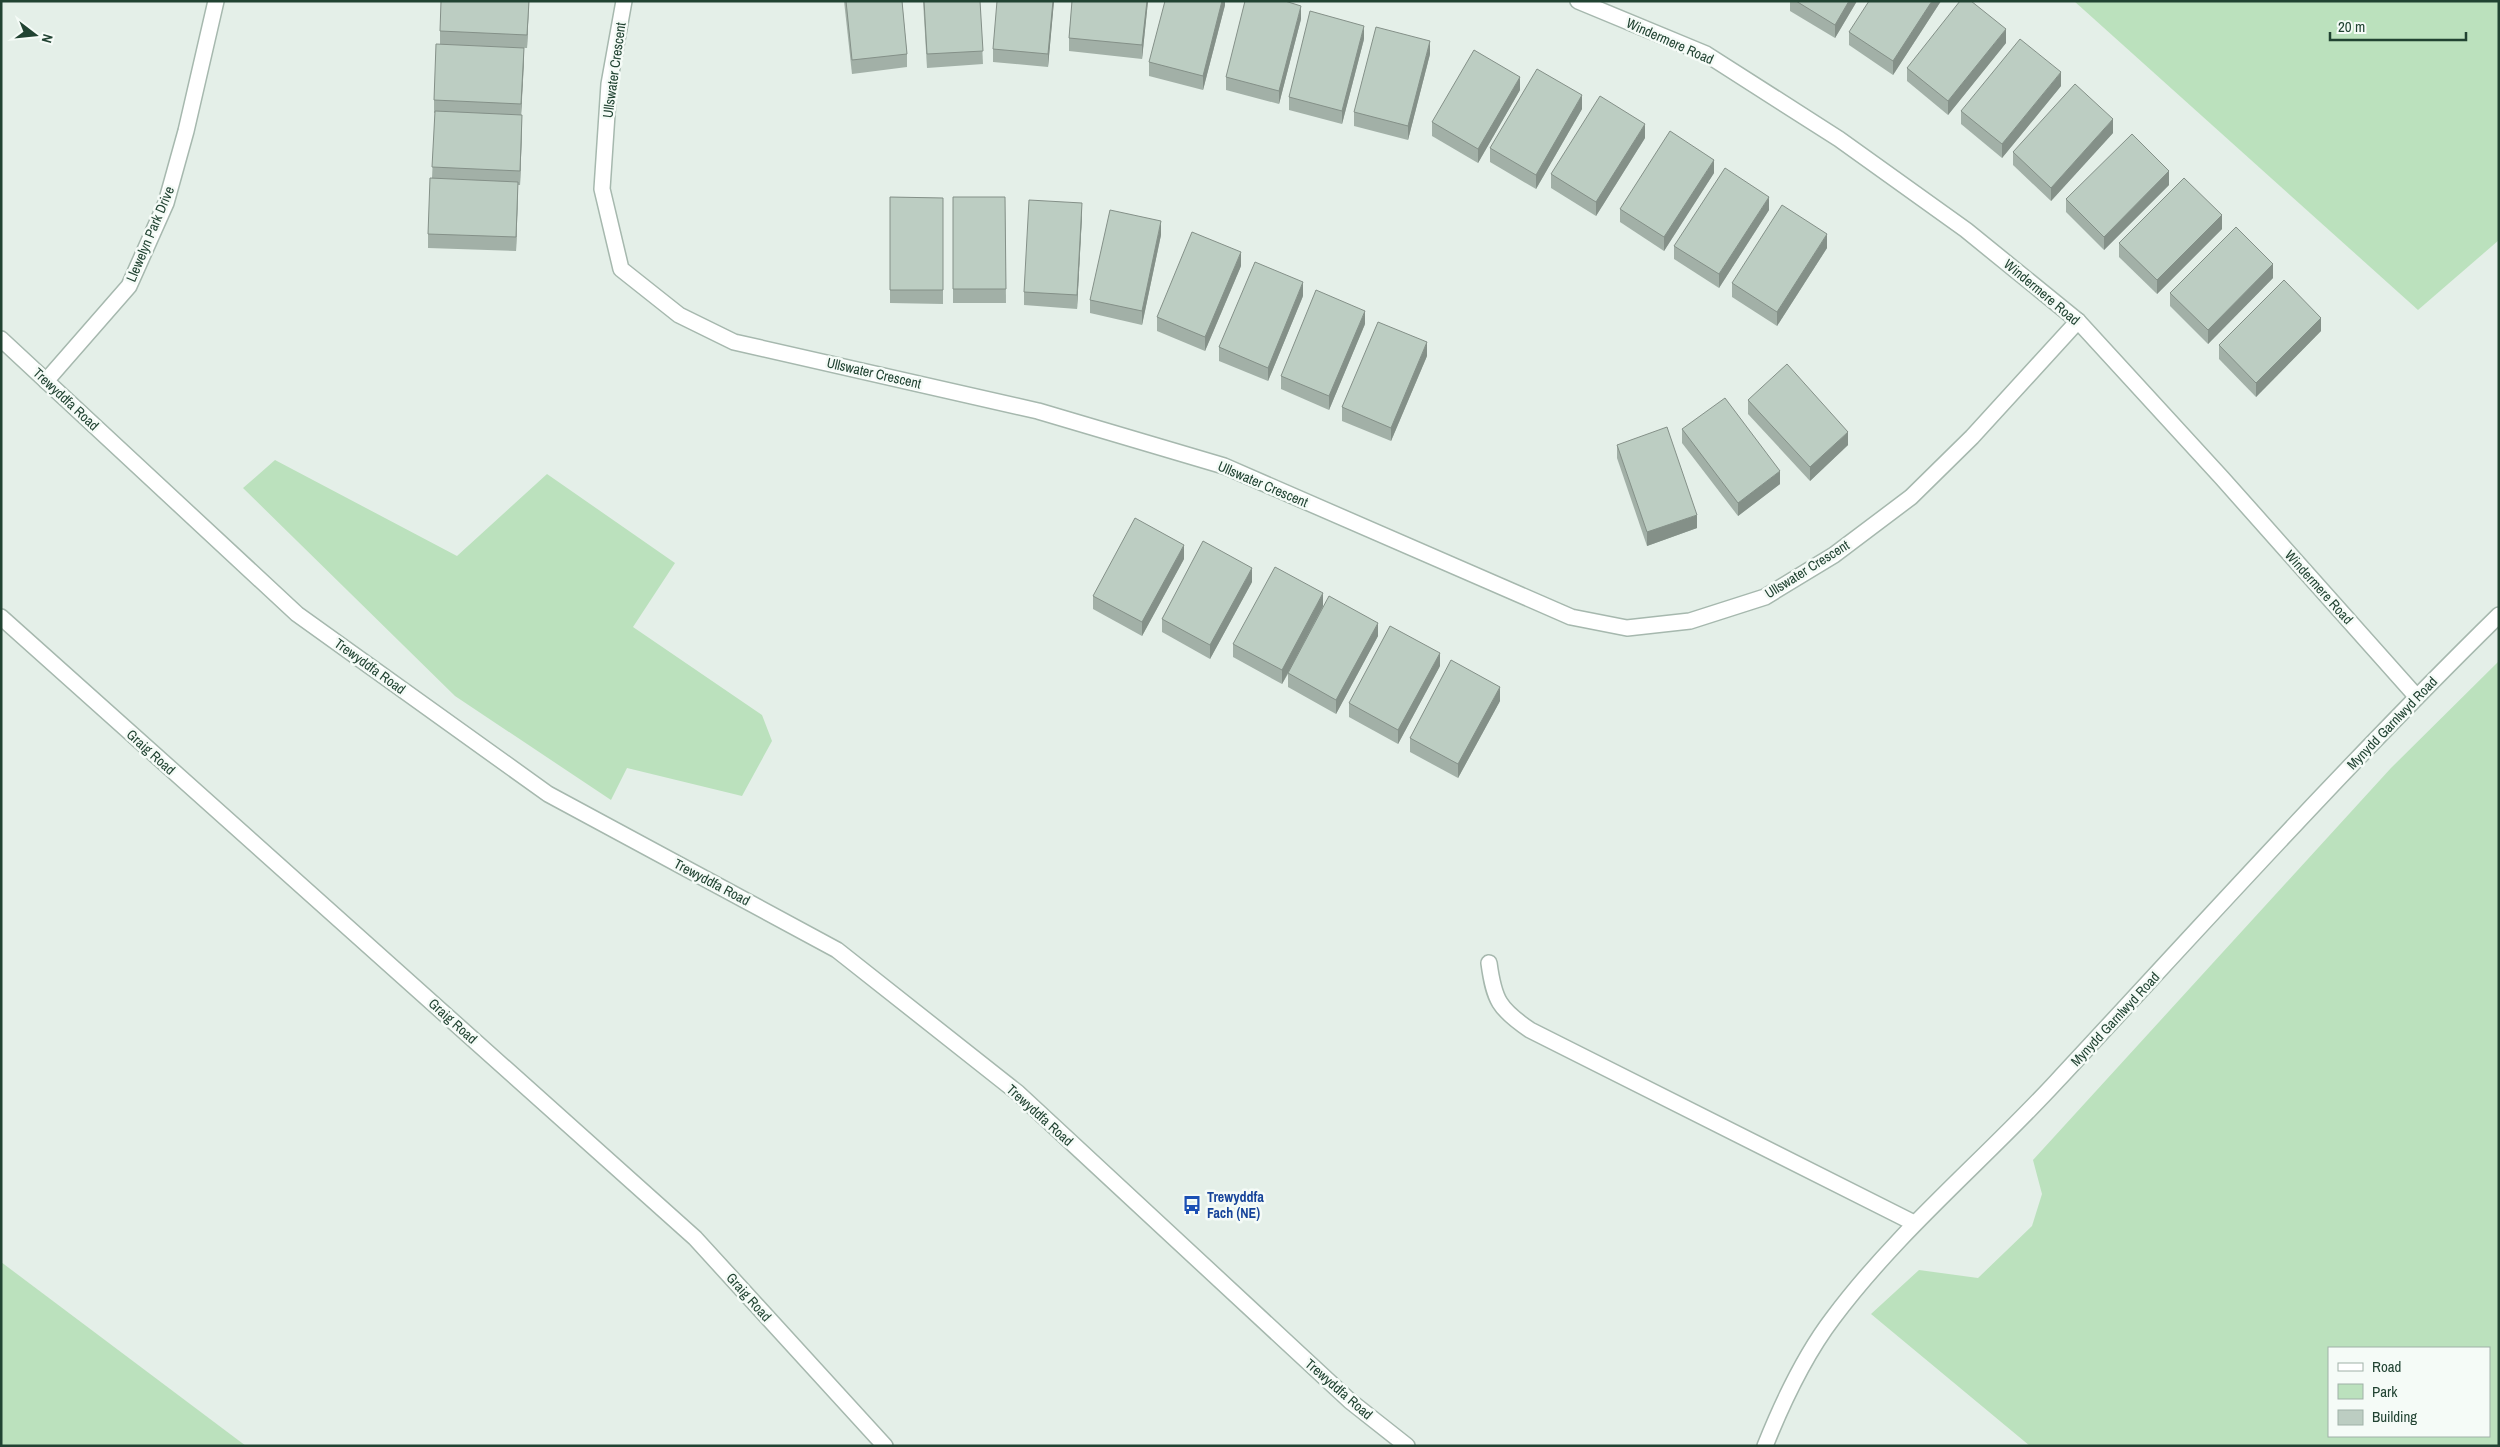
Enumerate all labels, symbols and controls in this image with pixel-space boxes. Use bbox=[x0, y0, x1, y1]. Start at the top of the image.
north arrow bbox=[10, 10, 60, 60]
scale bar bbox=[2330, 10, 2466, 42]
street label: Windermere Road bbox=[1623, 14, 1717, 68]
text: 20 m bbox=[2338, 16, 2365, 37]
street label: Ullswater Crescent bbox=[598, 21, 630, 119]
text: N bbox=[38, 32, 57, 45]
street label: Llewelyn Park Drive bbox=[122, 184, 178, 284]
street label: Windermere Road bbox=[2000, 255, 2084, 329]
street label: Ullswater Crescent bbox=[825, 353, 923, 393]
street label: Trewyddfa Road bbox=[29, 364, 103, 434]
street label: Ullswater Crescent bbox=[1215, 457, 1311, 511]
street label: Ullswater Crescent bbox=[1761, 536, 1853, 602]
street label: Windermere Road bbox=[2281, 546, 2357, 628]
street label: Trewyddfa Road bbox=[331, 634, 409, 698]
street label: Mynydd Garnlwyd Road bbox=[2343, 673, 2441, 773]
street label: Graig Road bbox=[123, 725, 179, 779]
street label: Trewyddfa Road bbox=[671, 854, 753, 910]
street label: Mynydd Garnlwyd Road bbox=[2067, 968, 2163, 1070]
street label: Graig Road bbox=[425, 994, 481, 1048]
street label: Trewyddfa Road bbox=[1003, 1080, 1077, 1150]
place label: Trewyddfa Fach (NE) bbox=[1207, 1188, 1264, 1222]
bus stop icon: Trewyddfa Fach (NE) bbox=[1181, 1194, 1203, 1216]
street label: Graig Road bbox=[722, 1269, 776, 1325]
legend bbox=[2328, 1347, 2490, 1437]
street label: Trewyddfa Road bbox=[1301, 1355, 1377, 1423]
text: Road bbox=[2372, 1356, 2401, 1377]
text: Park bbox=[2372, 1381, 2398, 1402]
text: Building bbox=[2372, 1406, 2417, 1427]

